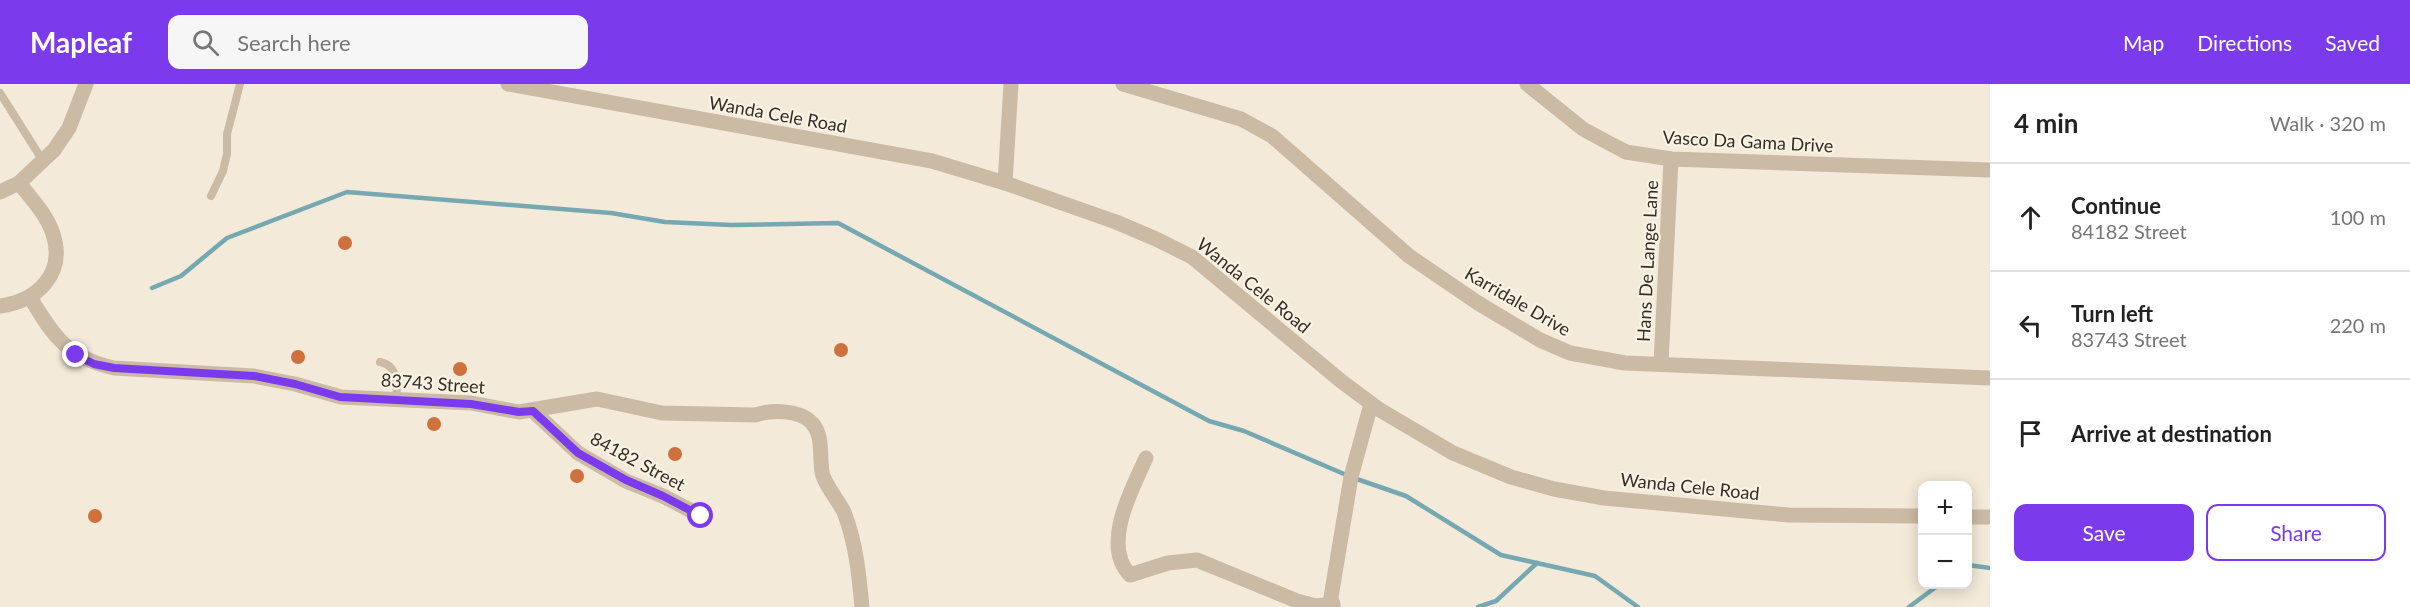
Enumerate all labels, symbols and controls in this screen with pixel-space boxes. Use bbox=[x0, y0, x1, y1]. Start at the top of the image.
search box bbox=[168, 15, 588, 69]
text: Mapleaf bbox=[30, 25, 132, 59]
icon: search bbox=[189, 26, 222, 59]
text: Search here bbox=[237, 29, 351, 56]
text: Map bbox=[2123, 30, 2164, 55]
text: Directions bbox=[2197, 30, 2292, 55]
text: Saved bbox=[2325, 30, 2380, 55]
street label: Wanda Cele Road bbox=[707, 91, 849, 137]
text: 4 min bbox=[2014, 107, 2078, 139]
text: Walk · 320 m bbox=[2270, 111, 2386, 135]
street label: Vasco Da Gama Drive bbox=[1662, 126, 1834, 156]
street label: Hans De Lange Lane bbox=[1632, 180, 1662, 342]
text: Continue bbox=[2071, 192, 2161, 219]
icon: ahead bbox=[2014, 201, 2047, 234]
text: 100 m bbox=[2330, 205, 2386, 229]
text: 84182 Street bbox=[2071, 219, 2187, 243]
street label: Wanda Cele Road bbox=[1193, 232, 1315, 338]
street label: Karridale Drive bbox=[1461, 262, 1575, 340]
text: Turn left bbox=[2071, 300, 2153, 327]
icon: left bbox=[2014, 309, 2047, 342]
text: 220 m bbox=[2330, 313, 2386, 337]
text: 83743 Street bbox=[2071, 327, 2187, 351]
route end bbox=[62, 341, 88, 367]
street label: 83743 Street bbox=[380, 368, 486, 398]
icon: arrive bbox=[2014, 417, 2047, 450]
text: Arrive at destination bbox=[2071, 420, 2272, 447]
street label: 84182 Street bbox=[587, 427, 690, 495]
street label: Wanda Cele Road bbox=[1619, 468, 1761, 504]
map controls bbox=[1918, 481, 1972, 589]
button: + bbox=[1918, 481, 1972, 535]
route start bbox=[687, 502, 713, 528]
button: Save bbox=[2014, 504, 2194, 561]
button: Share bbox=[2206, 504, 2386, 561]
button: − bbox=[1918, 535, 1972, 589]

